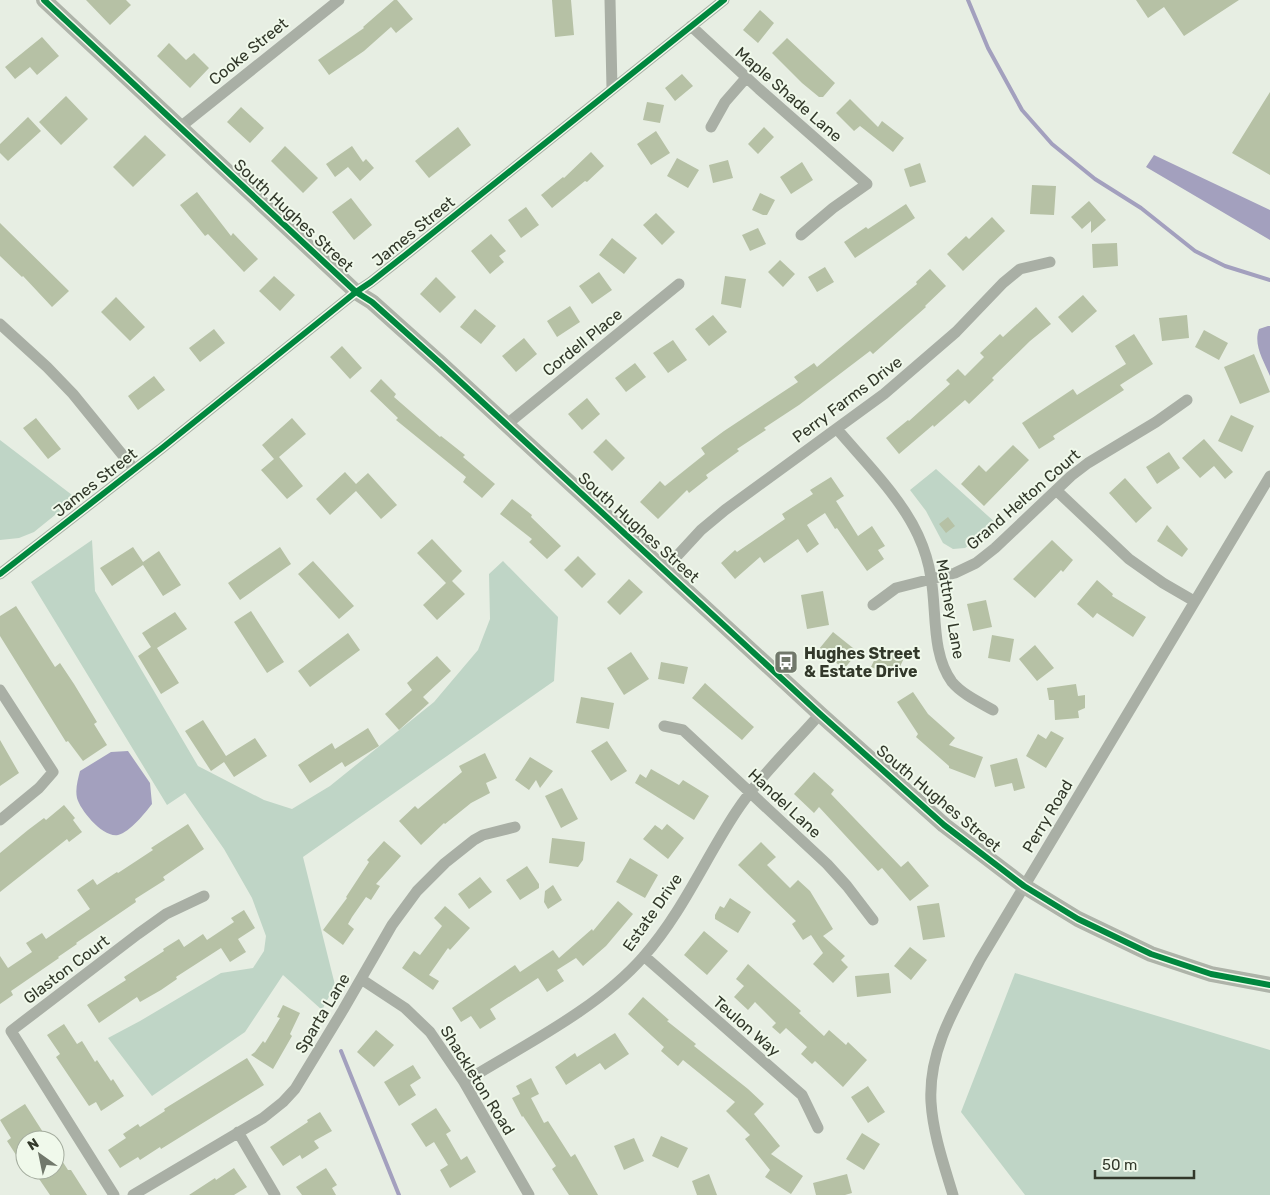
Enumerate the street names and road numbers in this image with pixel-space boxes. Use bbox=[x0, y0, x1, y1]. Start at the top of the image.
street label: Cooke Street bbox=[205, 14, 292, 89]
street label: Maple Shade Lane bbox=[731, 43, 846, 146]
street label: South Hughes Street bbox=[230, 155, 357, 276]
street label: James Street bbox=[368, 192, 458, 270]
street label: Cordell Place bbox=[539, 305, 626, 380]
street label: Perry Farms Drive bbox=[789, 352, 906, 447]
street label: James Street bbox=[50, 444, 141, 521]
street label: Grand Helton Court bbox=[963, 445, 1084, 554]
street label: South Hughes Street bbox=[574, 468, 703, 587]
street label: Mattney Lane bbox=[932, 558, 969, 661]
street label: South Hughes Street bbox=[873, 741, 1005, 856]
street label: Handel Lane bbox=[744, 765, 825, 842]
street label: Perry Road bbox=[1018, 776, 1077, 856]
street label: Estate Drive bbox=[619, 870, 686, 955]
street label: Glaston Court bbox=[20, 931, 113, 1008]
street label: Sparta Lane bbox=[291, 970, 354, 1057]
street label: Teulon Way bbox=[709, 992, 784, 1061]
street label: Shackleton Road bbox=[436, 1022, 519, 1138]

